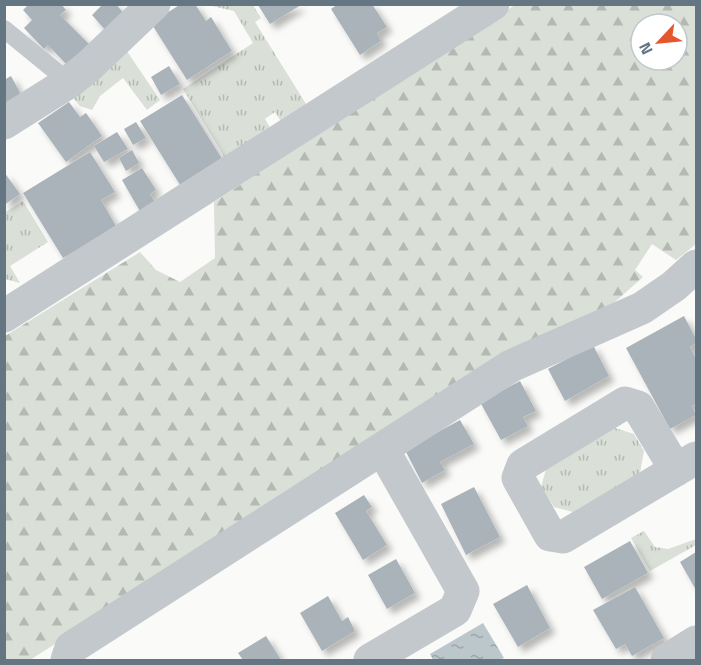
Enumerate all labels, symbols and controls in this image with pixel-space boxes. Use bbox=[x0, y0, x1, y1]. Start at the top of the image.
north arrow bbox=[629, 12, 689, 72]
text: N bbox=[632, 38, 659, 59]

